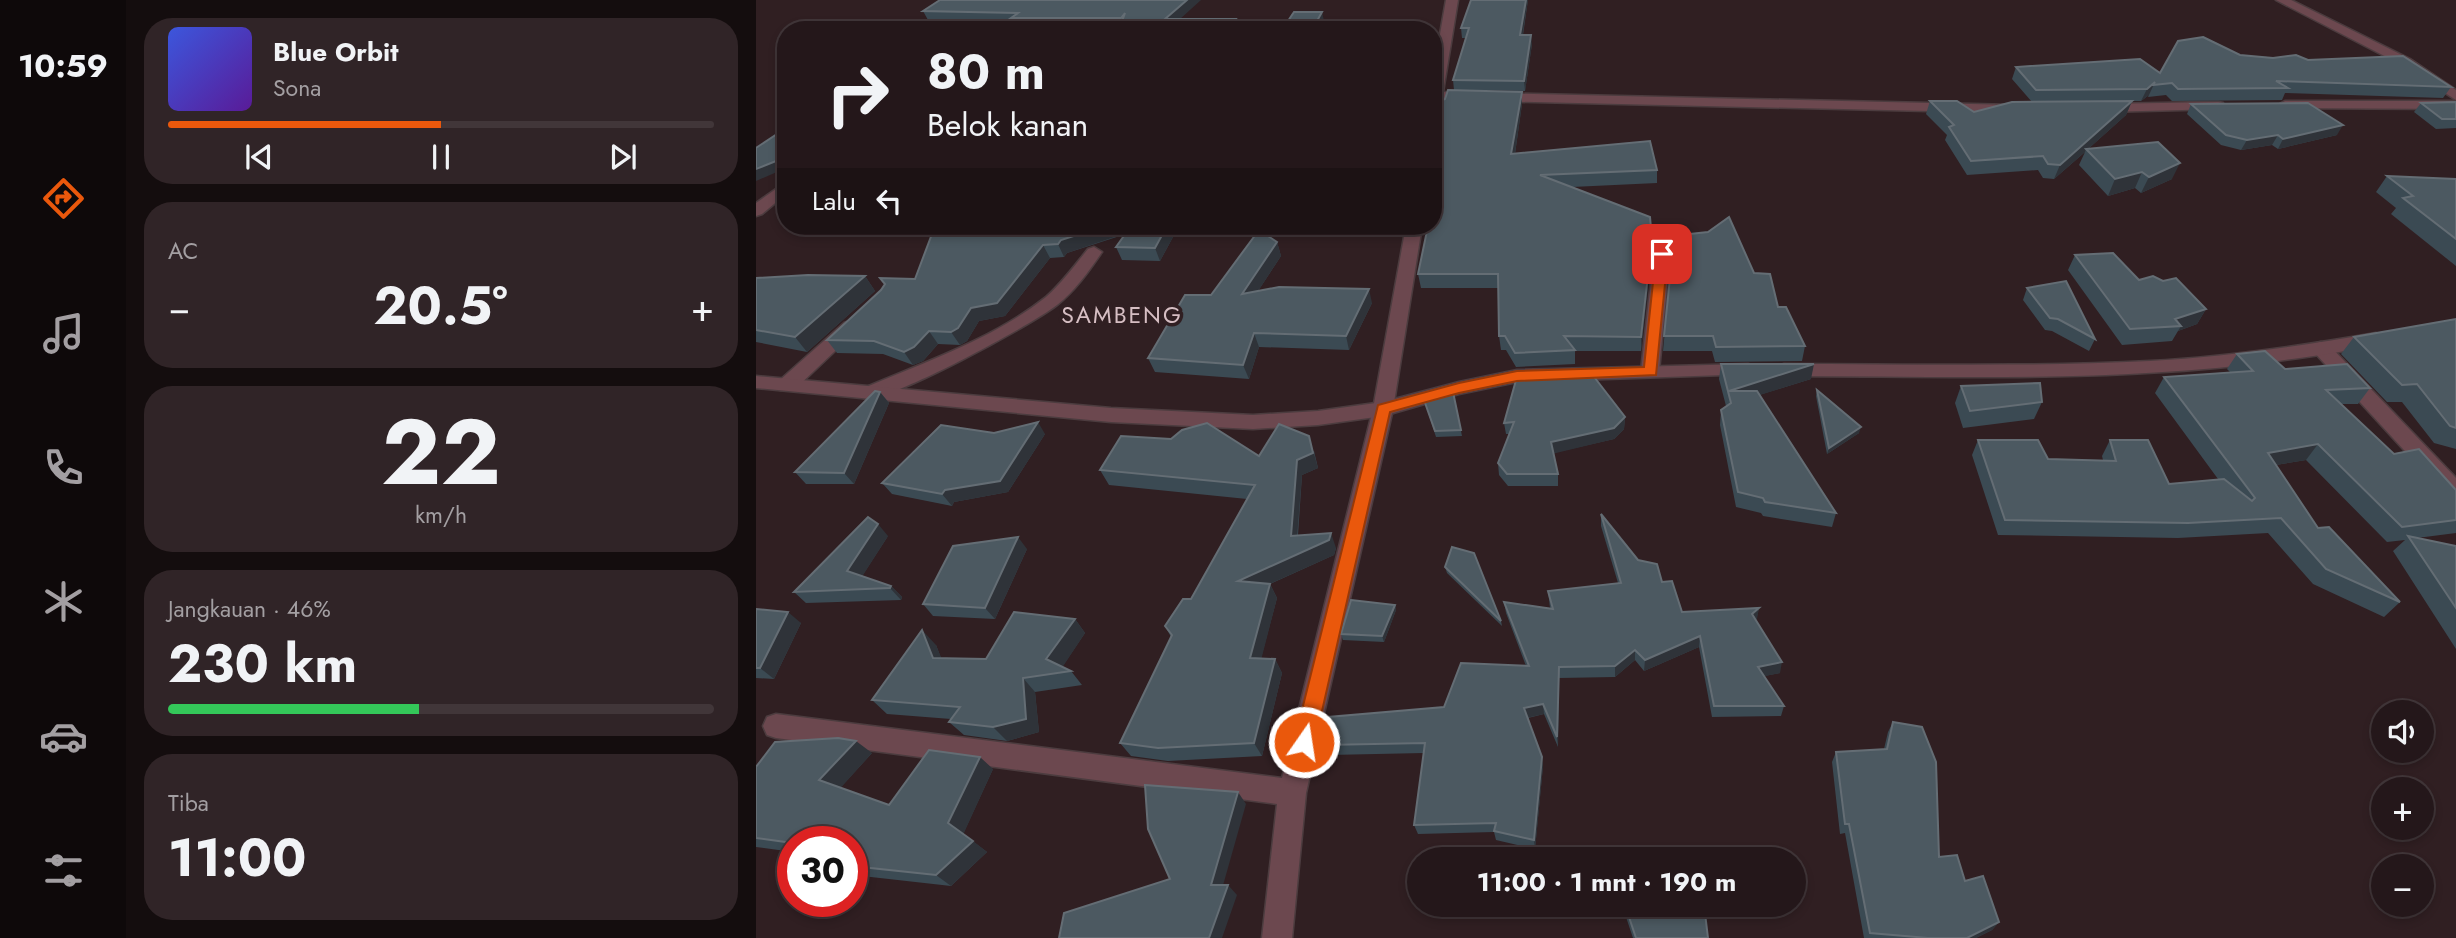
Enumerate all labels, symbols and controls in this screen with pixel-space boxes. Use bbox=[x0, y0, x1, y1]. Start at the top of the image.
text: Blue Orbit bbox=[273, 33, 398, 71]
text: 80 m bbox=[927, 37, 1045, 107]
text: 10:59 bbox=[18, 43, 108, 89]
icon: right bbox=[812, 49, 903, 140]
text: Sona bbox=[273, 71, 321, 105]
text: Belok kanan bbox=[927, 102, 1088, 148]
icon: previous bbox=[240, 138, 278, 176]
icon: pause bbox=[422, 138, 460, 176]
icon: next bbox=[604, 138, 642, 176]
icon: directions bbox=[39, 174, 88, 223]
text: Lalu bbox=[812, 182, 856, 220]
icon: left bbox=[870, 182, 908, 220]
pin bbox=[1632, 224, 1692, 284]
text: AC bbox=[168, 234, 198, 268]
icon: arrive bbox=[1643, 235, 1681, 273]
text: 20.5° bbox=[373, 268, 508, 344]
text: − bbox=[168, 280, 190, 335]
text: + bbox=[691, 280, 714, 335]
district label: SAMBENG bbox=[1061, 298, 1183, 332]
icon: music bbox=[39, 309, 88, 358]
text: 22 bbox=[381, 387, 501, 518]
icon: phone bbox=[39, 443, 88, 492]
text: km/h bbox=[415, 498, 467, 532]
icon: climate bbox=[39, 577, 88, 626]
text: Jangkauan · 46% bbox=[168, 592, 331, 626]
text: 230 km bbox=[168, 626, 357, 702]
map controls bbox=[2371, 700, 2434, 917]
button: sound bbox=[2371, 700, 2434, 763]
position arrow bbox=[1267, 705, 1341, 779]
icon: car bbox=[39, 712, 88, 761]
button: + bbox=[2371, 777, 2434, 840]
text: Tiba bbox=[168, 786, 209, 820]
text: 11:00 bbox=[168, 820, 307, 896]
speed limit sign: 30 bbox=[777, 826, 868, 917]
icon: filters bbox=[39, 846, 88, 895]
button: − bbox=[2371, 854, 2434, 917]
text: 11:00 · 1 mnt · 190 m bbox=[1477, 863, 1736, 901]

